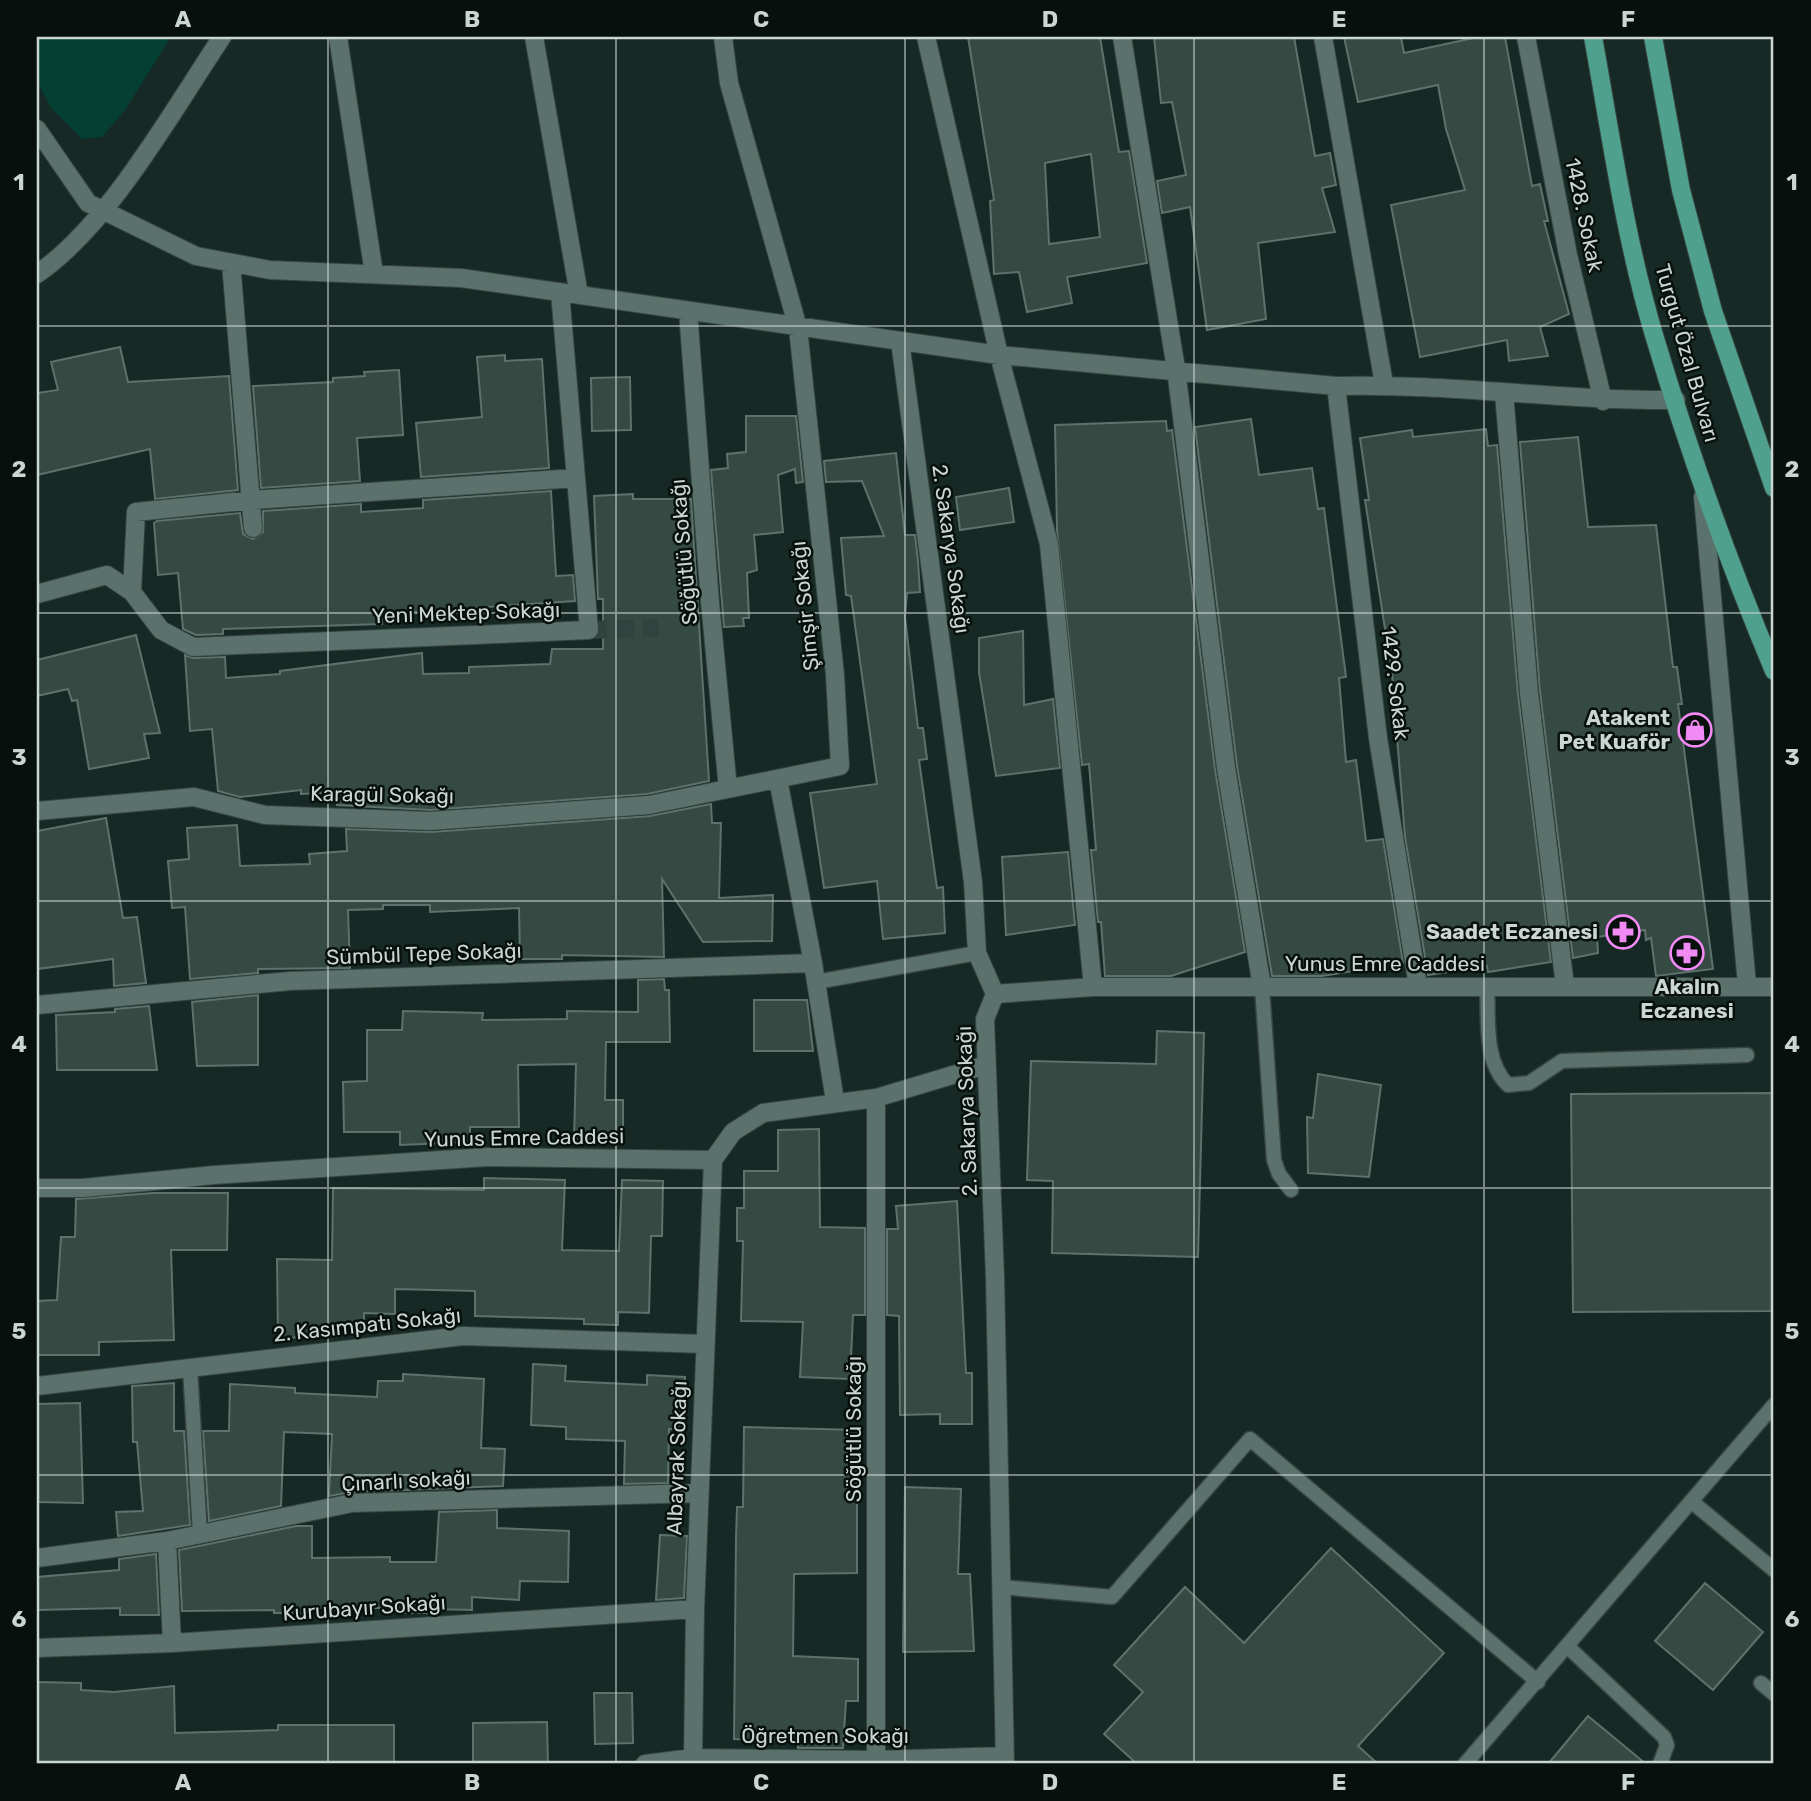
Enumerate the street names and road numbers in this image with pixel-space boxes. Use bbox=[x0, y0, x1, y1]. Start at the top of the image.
street label: 1428. Sokak bbox=[1560, 156, 1609, 274]
street label: Turgut Özal Bulvarı bbox=[1650, 261, 1725, 445]
street label: 2. Sakarya Sokağı bbox=[927, 463, 976, 635]
street label: Söğütlü Sokağı bbox=[665, 478, 702, 626]
street label: Şimşir Sokağı bbox=[785, 540, 824, 672]
street label: Yeni Mektep Sokağı bbox=[371, 597, 561, 628]
street label: 1429. Sokak bbox=[1376, 625, 1415, 741]
street label: Karagül Sokağı bbox=[310, 781, 454, 808]
street label: Sümbül Tepe Sokağı bbox=[326, 938, 522, 969]
street label: Yunus Emre Caddesi bbox=[1285, 951, 1485, 976]
street label: 2. Sakarya Sokağı bbox=[951, 1025, 982, 1197]
street label: Yunus Emre Caddesi bbox=[424, 1123, 624, 1152]
street label: 2. Kasımpatı Sokağı bbox=[272, 1302, 462, 1347]
street label: Söğütlü Sokağı bbox=[841, 1356, 866, 1502]
street label: Albayrak Sokağı bbox=[661, 1380, 692, 1536]
street label: Çınarlı sokağı bbox=[341, 1465, 471, 1496]
street label: Kurubayır Sokağı bbox=[282, 1589, 446, 1626]
street label: Öğretmen Sokağı bbox=[741, 1723, 909, 1748]

